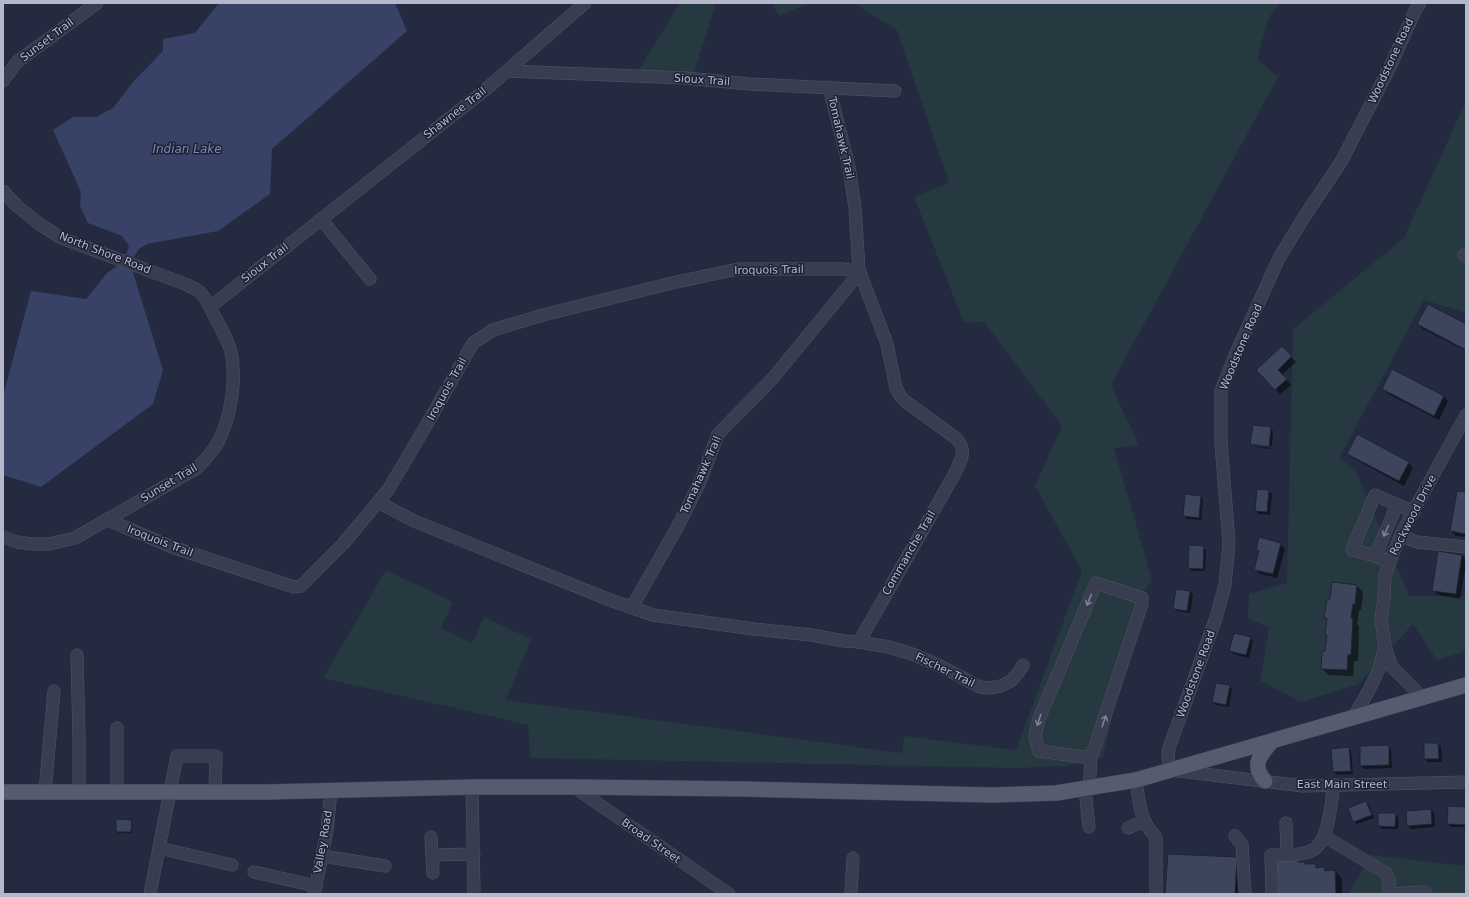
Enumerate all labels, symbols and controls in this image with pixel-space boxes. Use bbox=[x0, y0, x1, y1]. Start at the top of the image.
street label: Sunset Trail bbox=[18, 16, 76, 64]
street label: Woodstone Road bbox=[1366, 16, 1416, 106]
street label: Sioux Trail bbox=[673, 72, 731, 88]
street label: Shawnee Trail bbox=[421, 84, 489, 142]
street label: Tomahawk Trail bbox=[825, 95, 857, 180]
water label: Indian Lake bbox=[152, 142, 222, 156]
street label: North Shore Road bbox=[57, 230, 153, 276]
street label: Sioux Trail bbox=[239, 241, 291, 285]
street label: Iroquois Trail bbox=[734, 263, 804, 277]
street label: Woodstone Road bbox=[1217, 302, 1265, 392]
street label: Iroquois Trail bbox=[424, 355, 470, 423]
street label: Tomahawk Trail bbox=[678, 434, 724, 517]
street label: Sunset Trail bbox=[138, 461, 200, 505]
street label: Rockwood Drive bbox=[1387, 472, 1439, 557]
street label: Commanche Trail bbox=[880, 508, 938, 598]
street label: Iroquois Trail bbox=[125, 522, 195, 560]
one-way arrow bbox=[1382, 524, 1389, 536]
one-way arrow bbox=[1084, 594, 1092, 606]
street label: Woodstone Road bbox=[1174, 628, 1218, 720]
street label: Fischer Trail bbox=[913, 650, 977, 690]
one-way arrow bbox=[1035, 714, 1043, 726]
one-way arrow bbox=[1101, 715, 1108, 728]
street label: East Main Street bbox=[1297, 778, 1388, 791]
street label: Valley Road bbox=[311, 809, 335, 875]
street label: Broad Street bbox=[619, 816, 684, 867]

